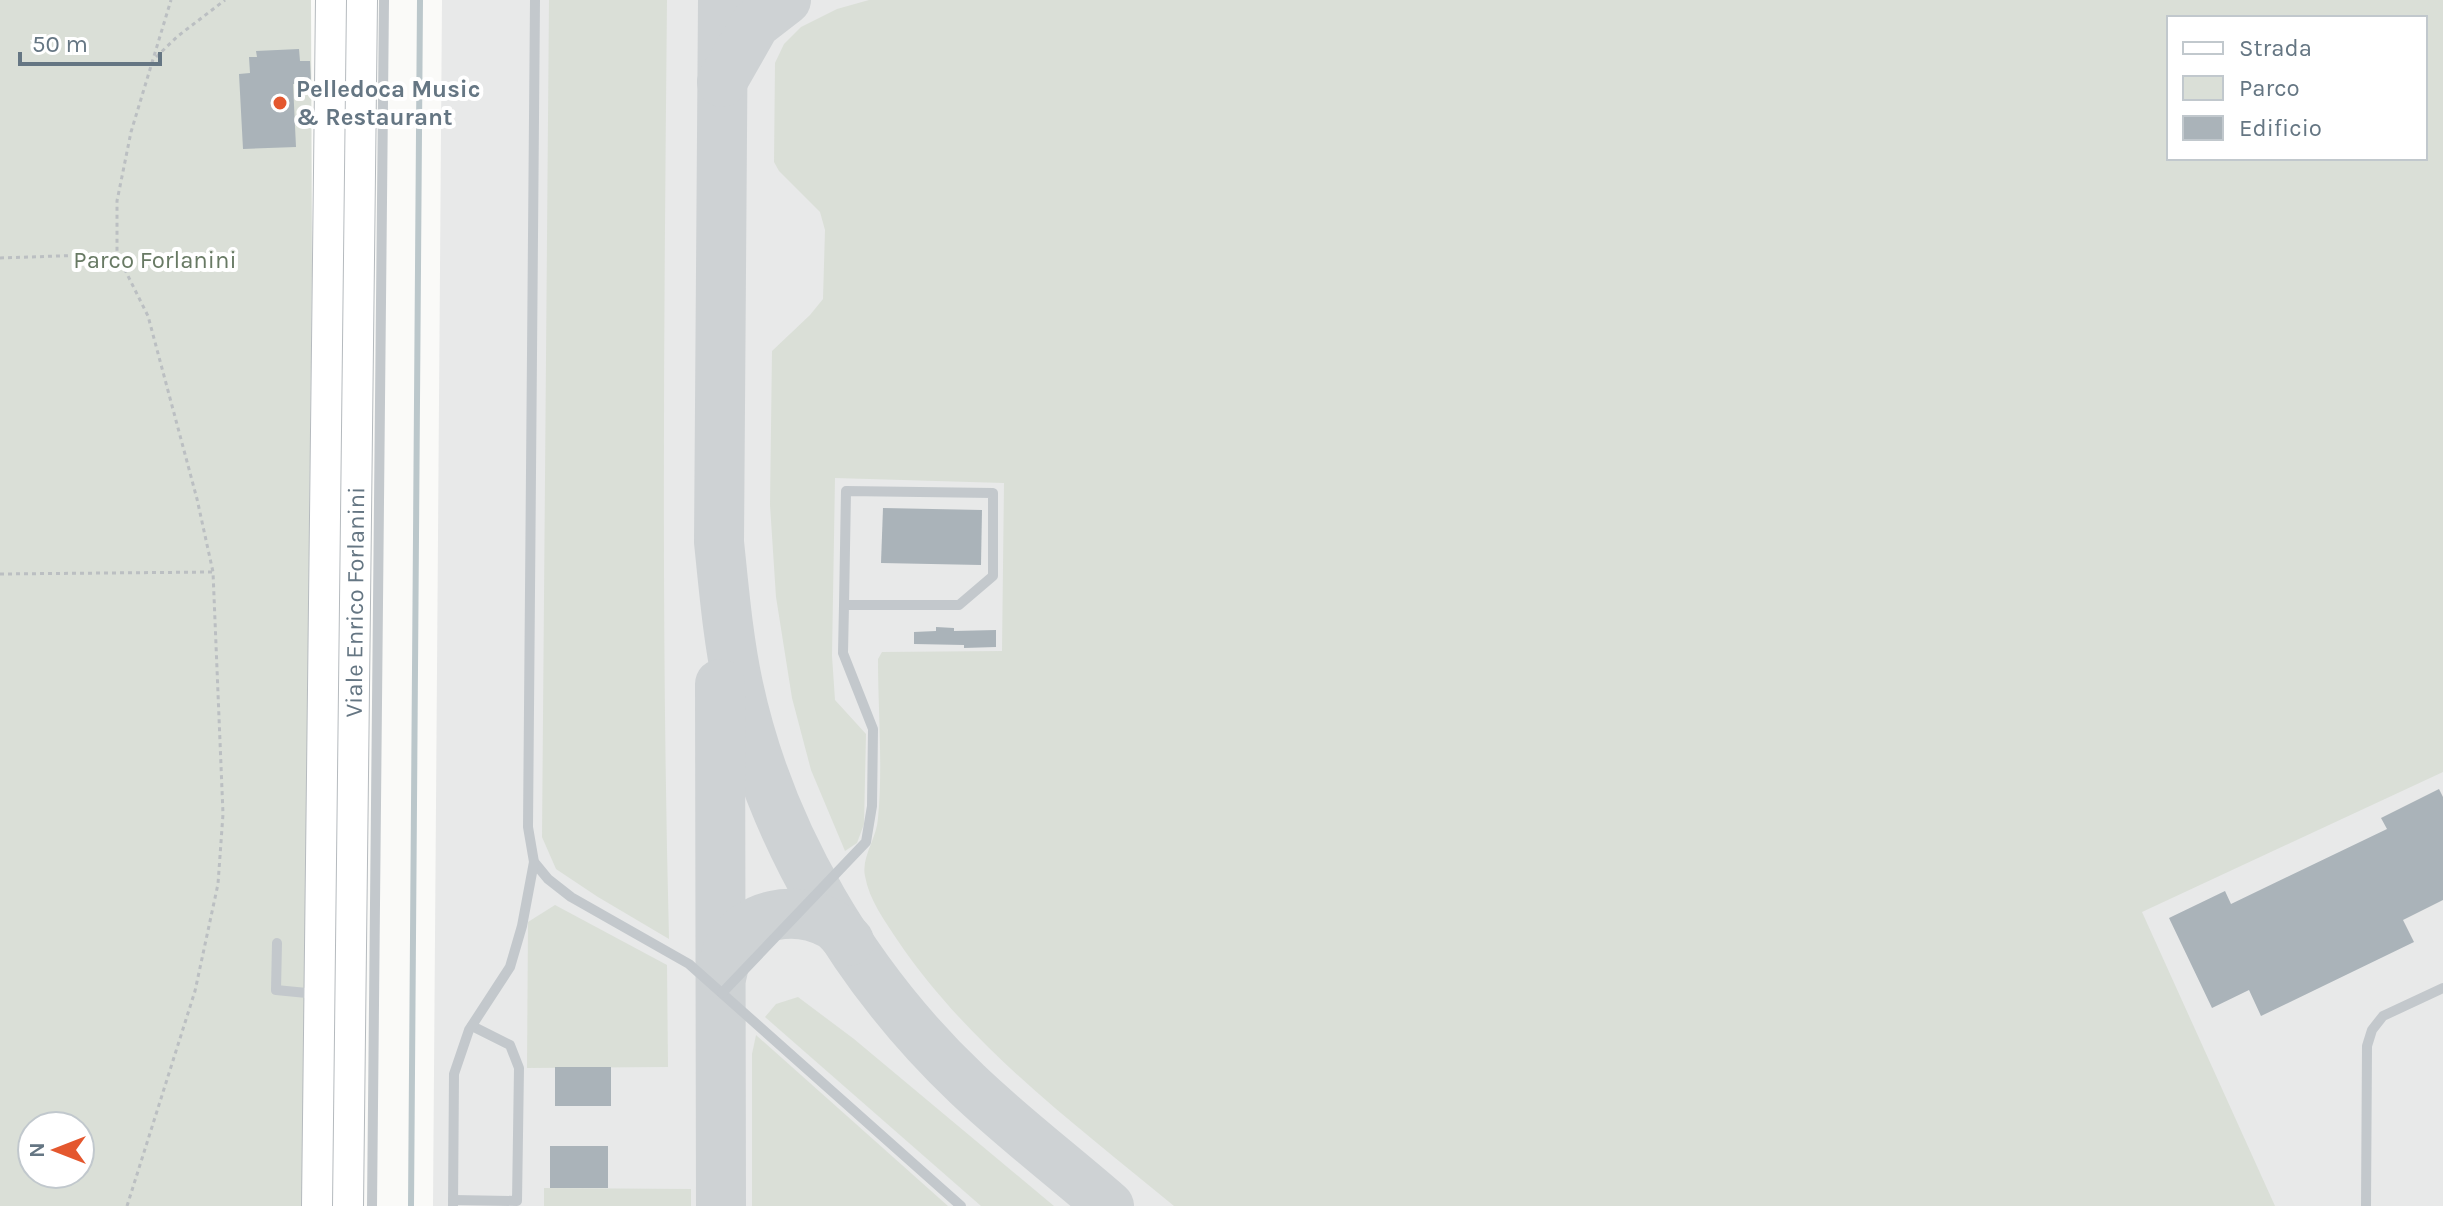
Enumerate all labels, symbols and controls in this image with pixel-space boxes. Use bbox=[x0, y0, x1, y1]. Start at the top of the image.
scale bar bbox=[20, 16, 160, 66]
legend bbox=[2167, 16, 2427, 160]
text: 50 m bbox=[32, 30, 88, 58]
text: Strada bbox=[2239, 34, 2312, 62]
text: Parco bbox=[2239, 74, 2300, 102]
place label: Pelledoca Music & Restaurant bbox=[296, 75, 480, 131]
marker: Pelledoca Music & Restaurant bbox=[271, 94, 289, 112]
text: Edificio bbox=[2239, 114, 2322, 142]
park label: Parco Forlanini bbox=[73, 246, 237, 274]
street label: Viale Enrico Forlanini bbox=[340, 487, 370, 718]
north arrow bbox=[16, 1110, 96, 1190]
text: N bbox=[24, 1142, 50, 1158]

